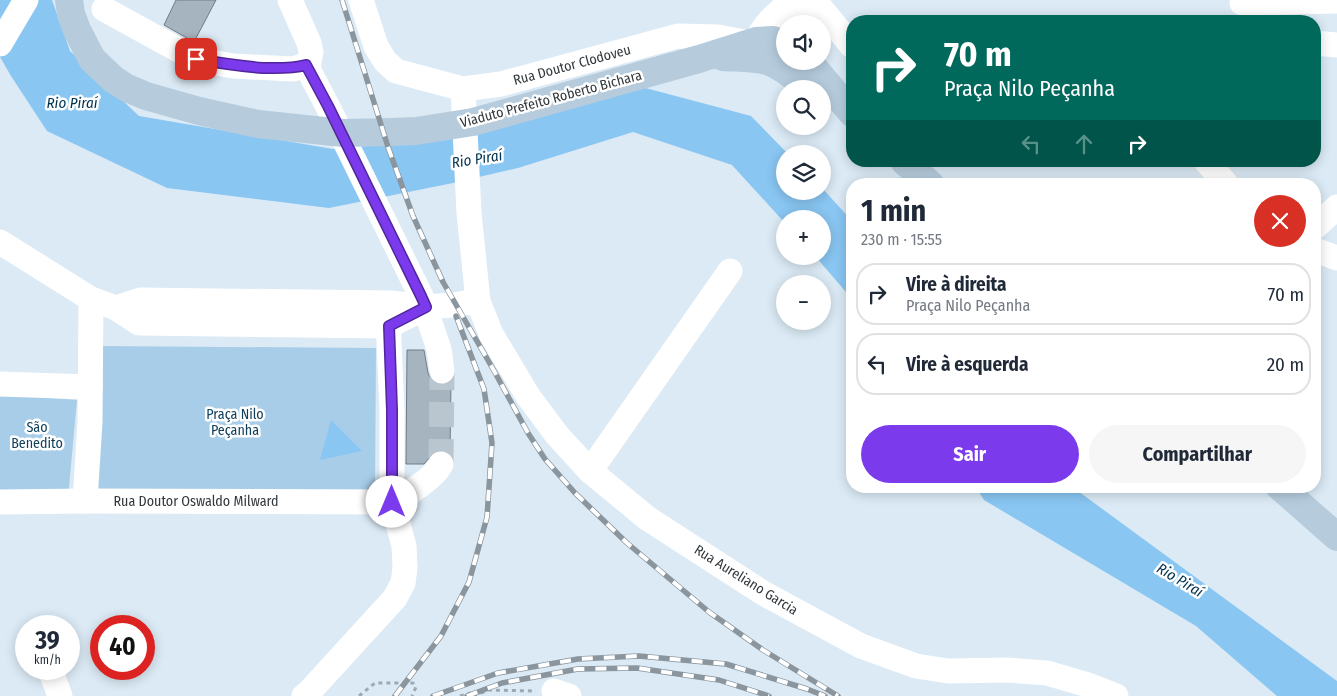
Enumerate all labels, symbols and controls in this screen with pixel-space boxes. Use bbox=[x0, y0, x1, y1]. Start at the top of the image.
map controls bbox=[776, 15, 831, 330]
button: sound bbox=[776, 15, 831, 70]
text: 70 m bbox=[944, 33, 1012, 75]
icon: right bbox=[861, 35, 926, 100]
pin bbox=[175, 38, 217, 80]
street label: Rua Doutor Clodoveu bbox=[511, 41, 633, 89]
icon: arrive bbox=[182, 45, 210, 73]
street label: Viaduto Prefeito Roberto Bichara bbox=[458, 67, 644, 131]
text: Praça Nilo Peçanha bbox=[944, 75, 1115, 102]
button: search bbox=[776, 80, 831, 135]
water label: Rio Piraí bbox=[46, 94, 99, 112]
icon: left bbox=[1017, 130, 1045, 158]
icon: ahead bbox=[1070, 130, 1098, 158]
icon: right bbox=[1123, 130, 1151, 158]
button: layers bbox=[776, 145, 831, 200]
water label: Rio Piraí bbox=[450, 146, 505, 172]
text: 1 min bbox=[861, 193, 926, 229]
button: close bbox=[1254, 195, 1306, 247]
button: + bbox=[776, 210, 831, 265]
text: 230 m · 15:55 bbox=[861, 230, 942, 249]
text: Vire à direita bbox=[906, 273, 1007, 296]
button: − bbox=[776, 275, 831, 330]
icon: right bbox=[863, 280, 891, 308]
text: 70 m bbox=[1268, 283, 1304, 306]
text: Praça Nilo Peçanha bbox=[906, 296, 1030, 315]
icon: left bbox=[863, 350, 891, 378]
text: Vire à esquerda bbox=[906, 353, 1028, 376]
text: 20 m bbox=[1267, 353, 1304, 376]
park label: Praça Nilo Peçanha bbox=[206, 406, 264, 439]
park label: São Benedito bbox=[11, 419, 63, 452]
button: Sair bbox=[861, 425, 1079, 483]
button: Compartilhar bbox=[1089, 425, 1306, 483]
position arrow bbox=[365, 475, 417, 527]
street label: Rua Doutor Oswaldo Milward bbox=[113, 493, 279, 510]
street label: Rua Aureliano Garcia bbox=[691, 541, 801, 619]
water label: Rio Piraí bbox=[1153, 559, 1208, 601]
speed limit sign: 40 bbox=[90, 615, 155, 680]
text: 39 bbox=[35, 626, 60, 656]
text: km/h bbox=[34, 653, 61, 667]

